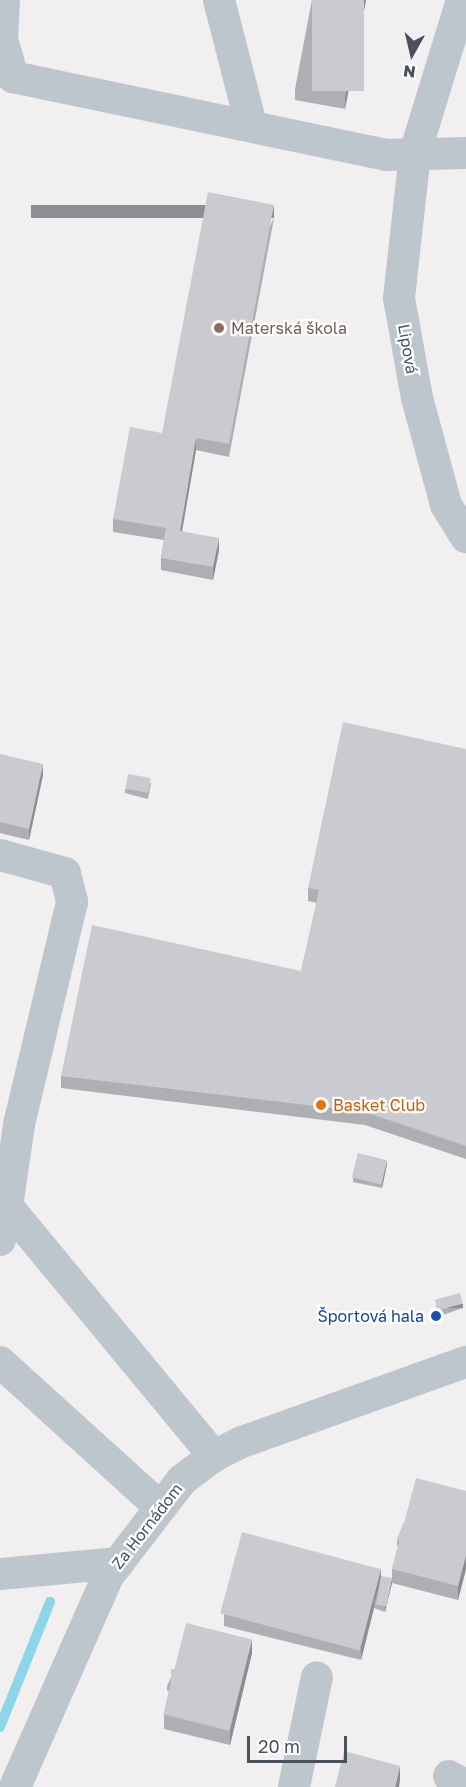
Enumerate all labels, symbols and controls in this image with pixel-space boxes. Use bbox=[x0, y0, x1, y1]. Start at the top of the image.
north arrow bbox=[382, 24, 442, 84]
text: N bbox=[402, 61, 417, 83]
place label: Materská škola bbox=[231, 318, 347, 338]
marker: Materská škola bbox=[212, 321, 226, 335]
street label: Lipová bbox=[394, 323, 422, 375]
place label: Basket Club bbox=[333, 1095, 425, 1115]
marker: Basket Club bbox=[314, 1098, 328, 1112]
place label: Športová hala bbox=[318, 1306, 424, 1326]
marker: Športová hala bbox=[429, 1309, 443, 1323]
street label: Za Hornádom bbox=[108, 1479, 186, 1573]
scale bar bbox=[250, 1724, 350, 1762]
text: 20 m bbox=[258, 1735, 300, 1757]

